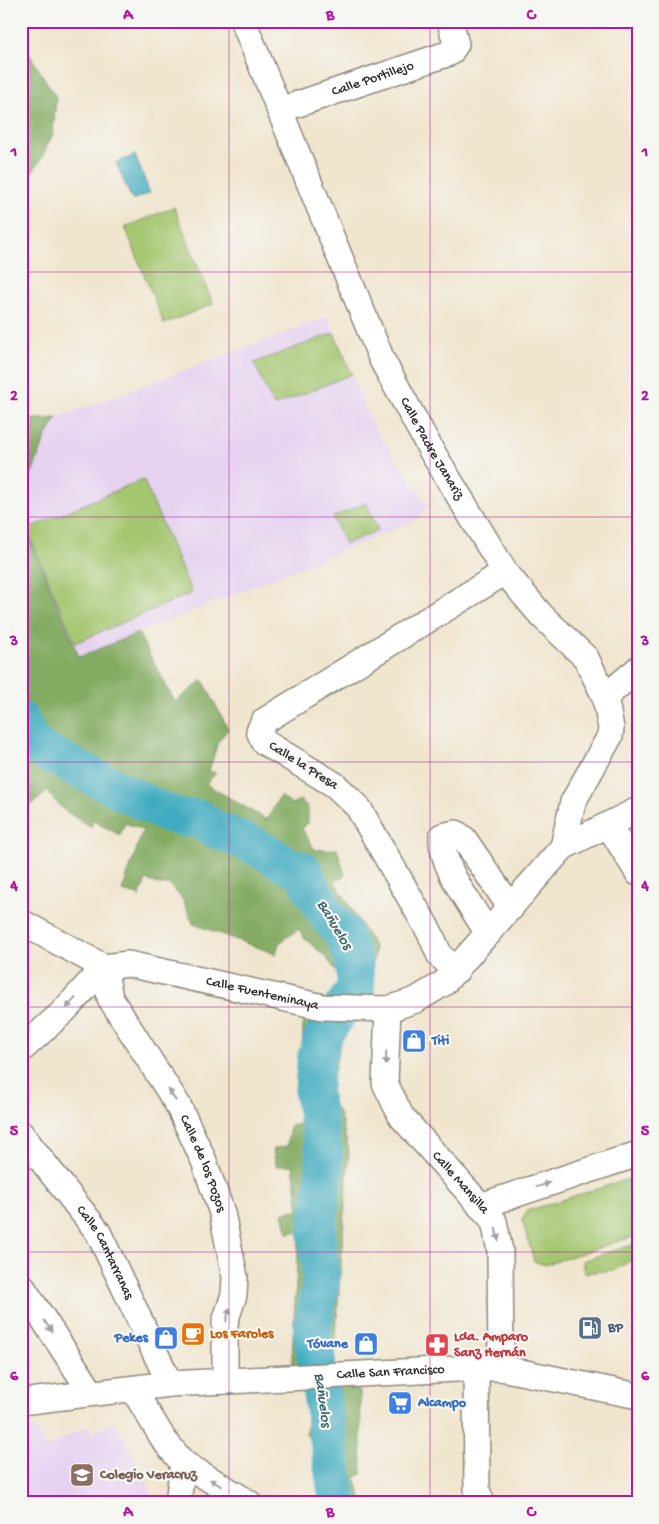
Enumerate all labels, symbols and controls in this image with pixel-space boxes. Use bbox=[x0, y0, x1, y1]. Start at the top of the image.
text: A bbox=[122, 7, 134, 26]
text: B bbox=[325, 7, 335, 26]
text: C bbox=[526, 7, 537, 26]
street label: Calle Portillejo bbox=[330, 57, 416, 101]
text: 1 bbox=[10, 144, 17, 163]
text: 1 bbox=[641, 144, 648, 163]
text: 2 bbox=[10, 388, 18, 407]
text: 2 bbox=[641, 388, 649, 407]
street label: Calle Padre Janariz bbox=[396, 395, 468, 504]
text: 3 bbox=[9, 633, 18, 652]
text: 3 bbox=[640, 633, 649, 652]
street label: Calle la Presa bbox=[265, 738, 342, 795]
text: 4 bbox=[9, 878, 18, 897]
text: 4 bbox=[640, 878, 649, 897]
water label: Bañuelos bbox=[312, 897, 357, 954]
street label: Calle Fuenteminaya bbox=[204, 973, 321, 1015]
one-way arrow bbox=[65, 997, 77, 1009]
shop icon: Titi bbox=[401, 1028, 427, 1054]
place label: Titi bbox=[431, 1033, 449, 1050]
one-way arrow bbox=[381, 1050, 389, 1066]
one-way arrow bbox=[167, 1088, 177, 1102]
street label: Calle de los Pozos bbox=[175, 1112, 230, 1215]
text: 5 bbox=[10, 1123, 19, 1142]
text: 5 bbox=[641, 1123, 650, 1142]
street label: Calle Mansilla bbox=[428, 1148, 493, 1219]
one-way arrow bbox=[536, 1181, 551, 1188]
street label: Calle Cantarranas bbox=[72, 1202, 138, 1303]
one-way arrow bbox=[493, 1227, 501, 1242]
one-way arrow bbox=[224, 1307, 232, 1322]
fuel station icon: BP bbox=[577, 1315, 603, 1341]
one-way arrow bbox=[43, 1319, 53, 1332]
place label: BP bbox=[607, 1320, 624, 1337]
cafe icon: Los Faroles bbox=[180, 1321, 206, 1347]
shop icon: Pekes bbox=[153, 1325, 179, 1351]
place label: Los Faroles bbox=[210, 1326, 274, 1343]
place label: Lda. Amparo Sanz Hernán bbox=[454, 1329, 529, 1362]
place label: Pekes bbox=[113, 1330, 149, 1347]
shop icon: Tóvane bbox=[353, 1331, 379, 1357]
pharmacy icon: Lda. Amparo Sanz Hernán bbox=[424, 1332, 450, 1358]
place label: Tóvane bbox=[307, 1336, 349, 1353]
street label: Calle San Francisco bbox=[336, 1361, 445, 1384]
text: 6 bbox=[10, 1368, 19, 1387]
text: 6 bbox=[641, 1368, 650, 1387]
water label: Bañuelos bbox=[309, 1372, 335, 1430]
supermarket icon: Alcampo bbox=[387, 1390, 413, 1416]
place label: Alcampo bbox=[417, 1395, 467, 1412]
school or university icon: Colegio Veracruz bbox=[69, 1462, 95, 1488]
place label: Colegio Veracruz bbox=[99, 1467, 198, 1484]
one-way arrow bbox=[209, 1479, 222, 1488]
text: A bbox=[122, 1504, 134, 1523]
text: B bbox=[325, 1504, 335, 1523]
text: C bbox=[526, 1504, 537, 1523]

